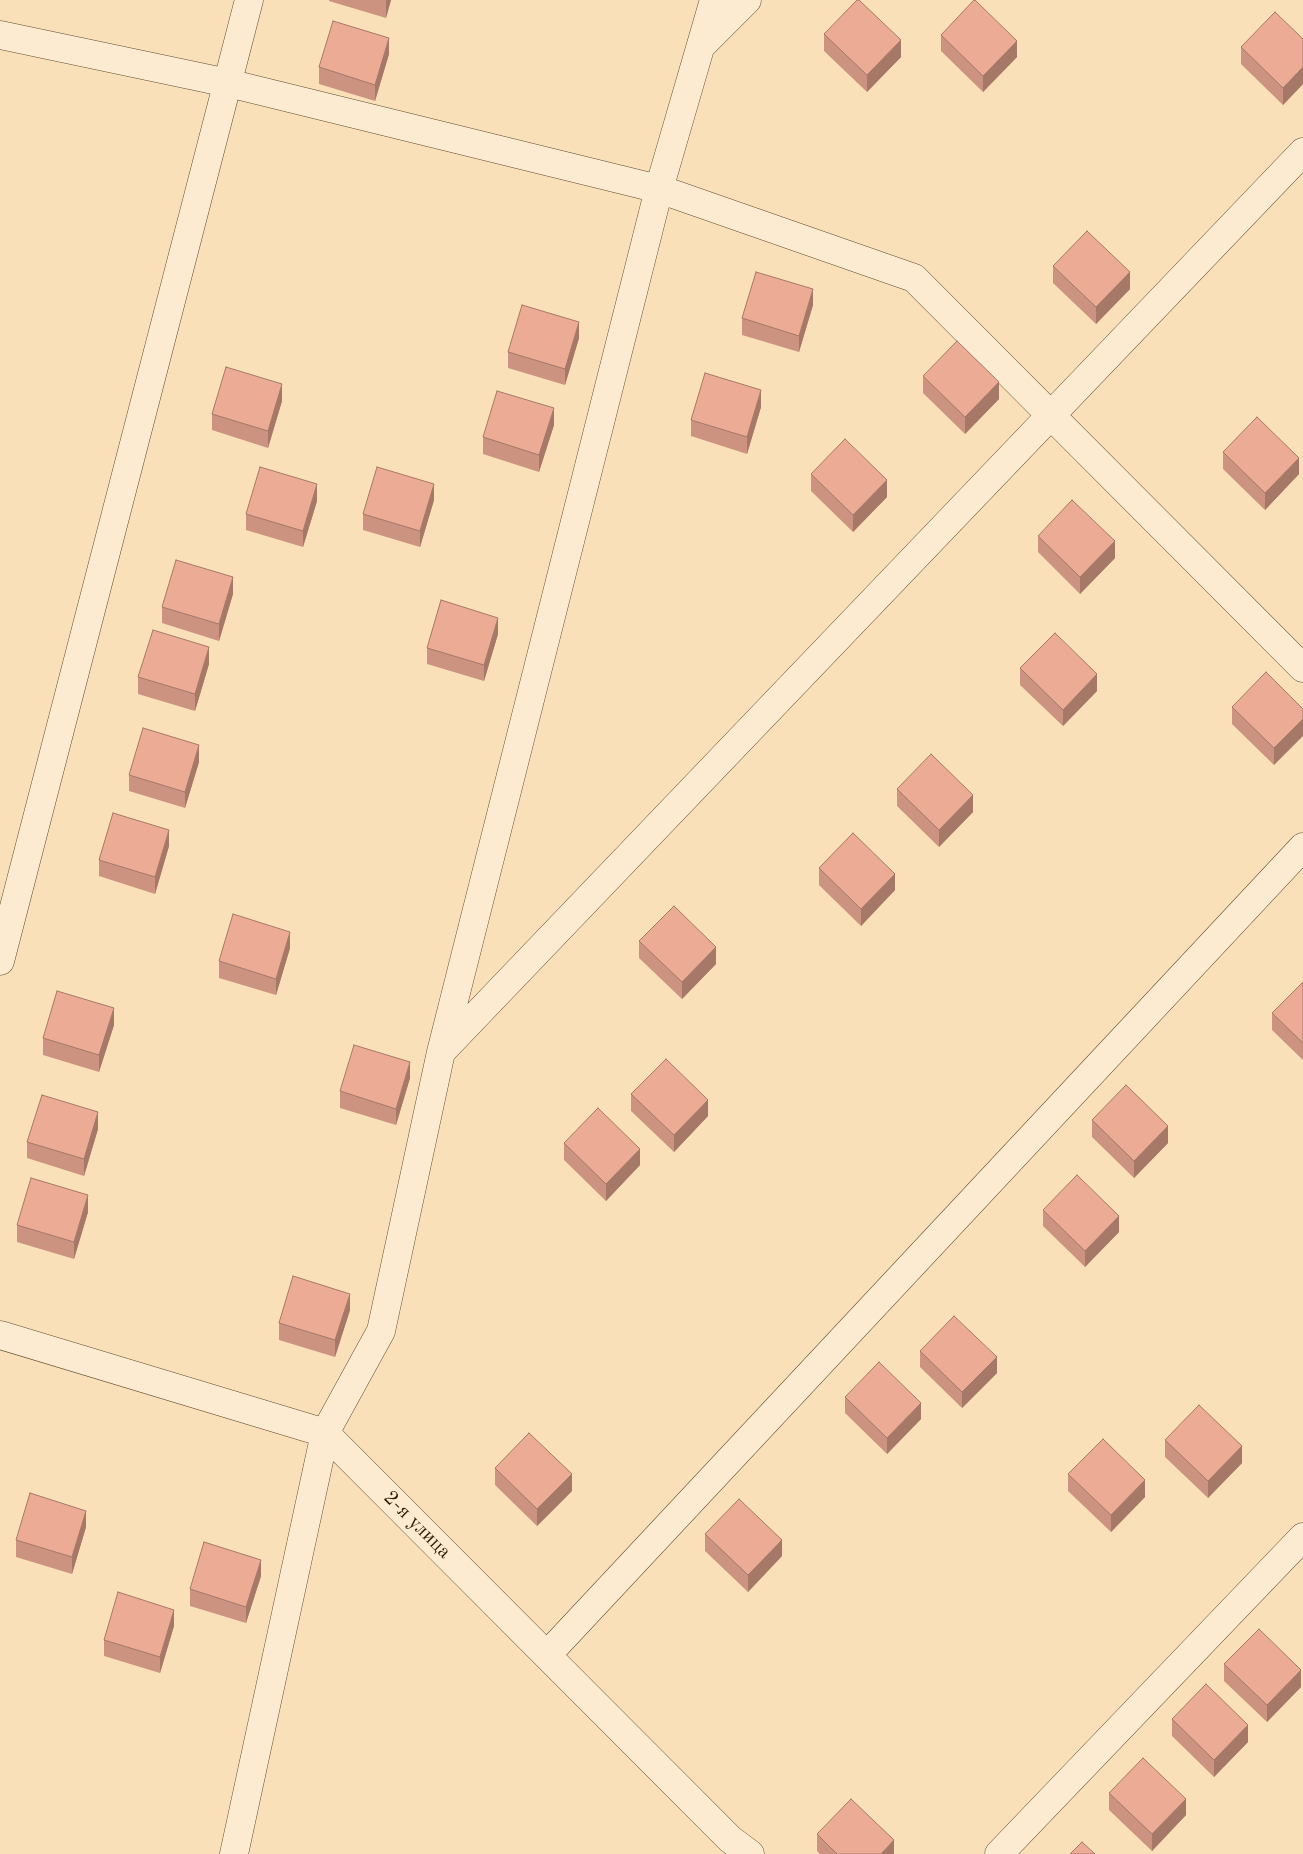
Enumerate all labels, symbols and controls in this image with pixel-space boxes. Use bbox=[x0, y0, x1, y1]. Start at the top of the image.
street label: 2-я улица bbox=[378, 1486, 456, 1564]

